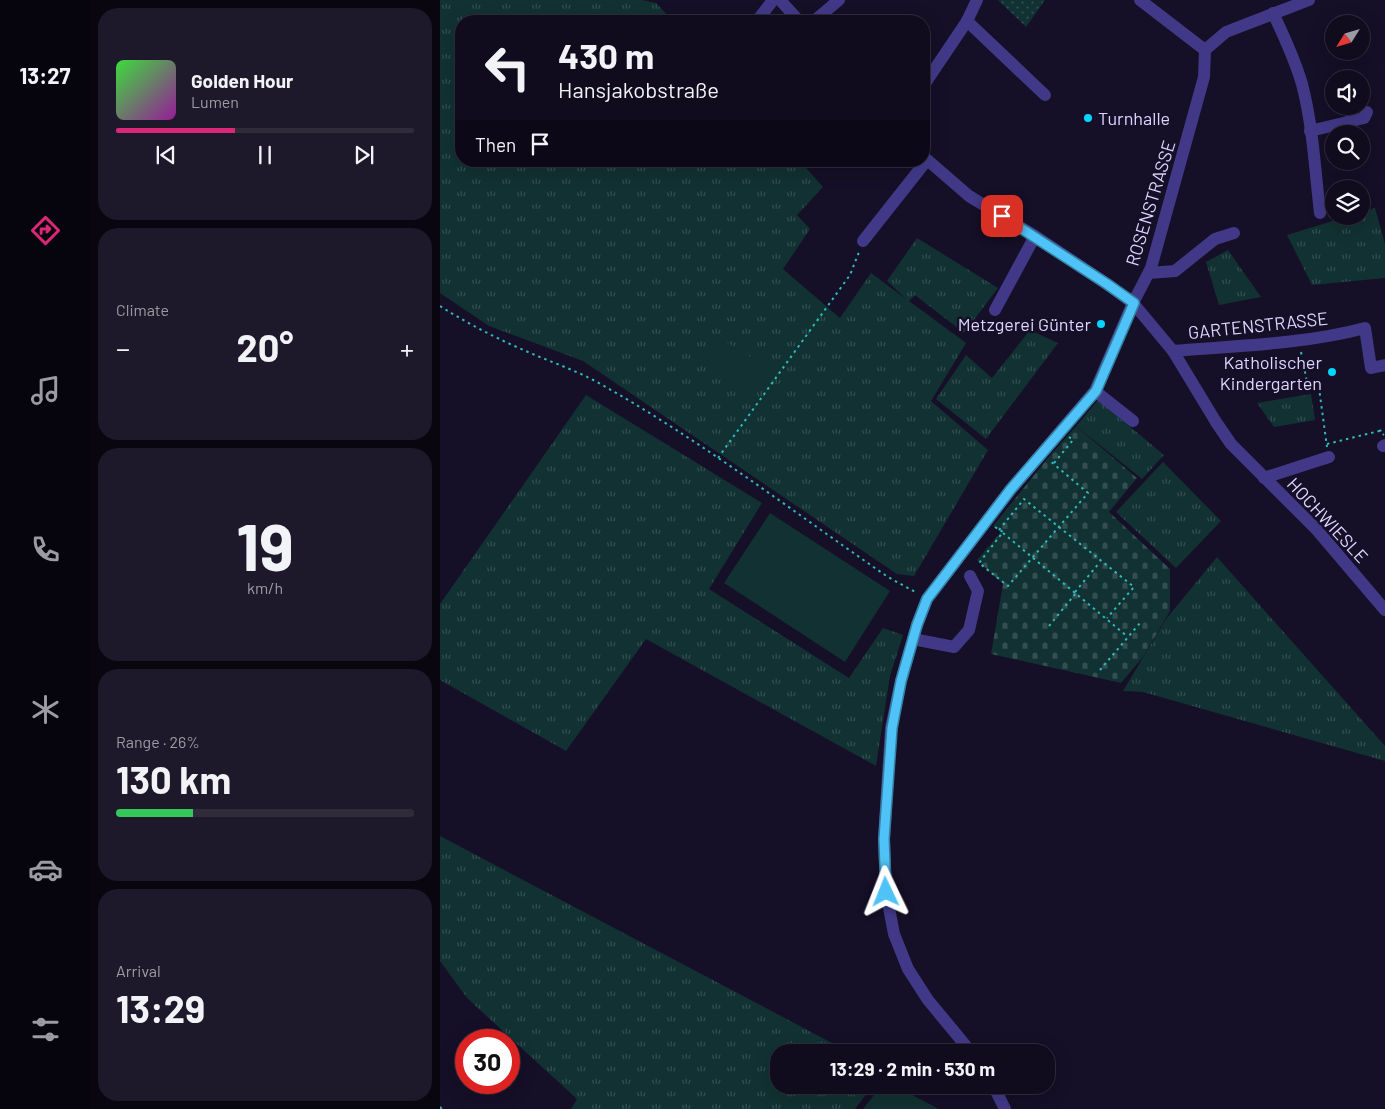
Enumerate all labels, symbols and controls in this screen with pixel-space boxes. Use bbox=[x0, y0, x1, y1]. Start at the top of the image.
north arrow bbox=[1325, 15, 1370, 60]
map controls bbox=[1325, 15, 1370, 225]
text: 430 m bbox=[558, 34, 654, 76]
icon: left bbox=[475, 35, 540, 100]
text: 13:27 bbox=[20, 62, 70, 88]
text: Golden Hour bbox=[191, 69, 293, 92]
button: sound bbox=[1325, 70, 1370, 115]
text: Hansjakobstraße bbox=[558, 76, 719, 102]
text: Lumen bbox=[191, 92, 239, 111]
place label: Turnhalle bbox=[1098, 107, 1170, 129]
marker: Turnhalle bbox=[1082, 112, 1094, 124]
button: search bbox=[1325, 125, 1370, 170]
icon: arrive bbox=[526, 130, 554, 158]
text: Then bbox=[475, 133, 516, 156]
street label: ROSENSTRASSE bbox=[1120, 138, 1180, 268]
icon: previous bbox=[152, 141, 180, 169]
icon: pause bbox=[251, 141, 279, 169]
icon: next bbox=[350, 141, 378, 169]
button: layers bbox=[1325, 180, 1370, 225]
pin bbox=[981, 195, 1023, 237]
icon: arrive bbox=[988, 202, 1016, 230]
icon: directions bbox=[28, 213, 63, 248]
text: Climate bbox=[116, 300, 169, 319]
street label: GARTENSTRASSE bbox=[1187, 307, 1329, 343]
place label: Metzgerei Günter bbox=[958, 313, 1091, 335]
marker: Metzgerei Günter bbox=[1095, 318, 1107, 330]
text: 20° bbox=[236, 324, 294, 370]
text: − bbox=[116, 331, 130, 365]
text: + bbox=[400, 331, 414, 365]
place label: Katholischer Kindergarten bbox=[1220, 351, 1322, 394]
marker: Katholischer Kindergarten bbox=[1326, 366, 1338, 378]
icon: music bbox=[28, 373, 63, 408]
street label: HOCHWIESLE bbox=[1283, 473, 1373, 567]
text: 19 bbox=[236, 506, 294, 584]
icon: phone bbox=[28, 532, 63, 567]
text: km/h bbox=[247, 578, 283, 597]
icon: climate bbox=[28, 692, 63, 727]
text: Range · 26% bbox=[116, 732, 200, 751]
text: 130 km bbox=[116, 756, 231, 802]
icon: car bbox=[28, 852, 63, 887]
position arrow bbox=[859, 865, 911, 917]
text: Arrival bbox=[116, 961, 161, 980]
text: 13:29 bbox=[116, 985, 205, 1031]
icon: filters bbox=[28, 1012, 63, 1047]
speed limit sign: 30 bbox=[455, 1029, 520, 1094]
text: 13:29 · 2 min · 530 m bbox=[830, 1057, 995, 1080]

